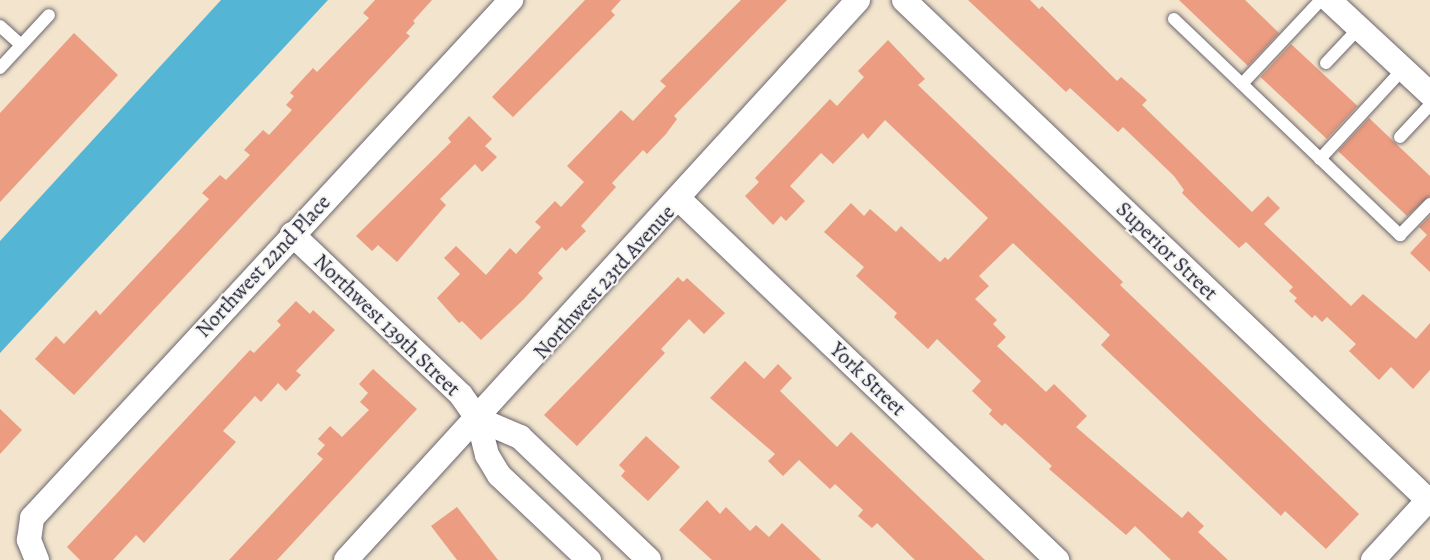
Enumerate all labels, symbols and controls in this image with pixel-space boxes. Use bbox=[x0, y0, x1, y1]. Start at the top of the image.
street label: Northwest 22nd Place bbox=[190, 189, 336, 343]
street label: Superior Street bbox=[1111, 196, 1223, 306]
street label: Northwest 23rd Avenue bbox=[528, 200, 680, 364]
street label: Northwest 139th Street bbox=[309, 249, 465, 401]
street label: York Street bbox=[825, 337, 911, 421]

